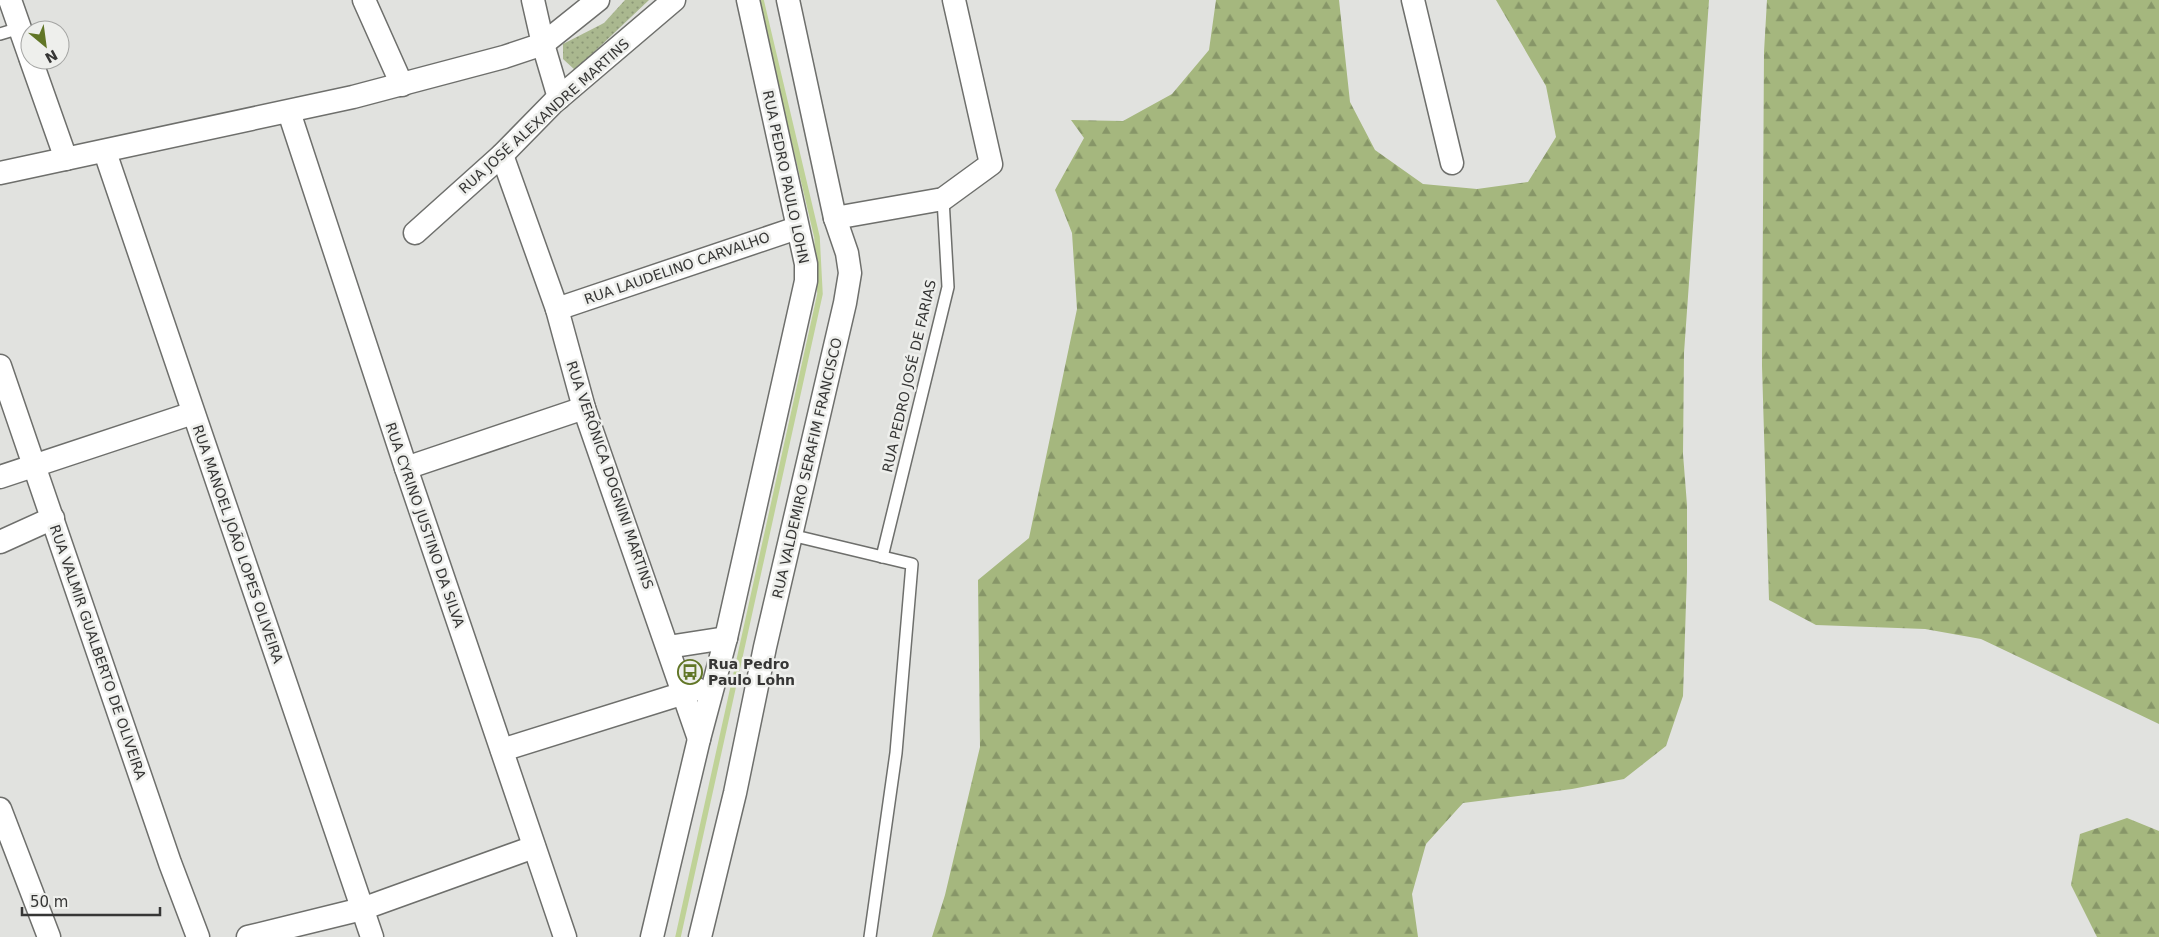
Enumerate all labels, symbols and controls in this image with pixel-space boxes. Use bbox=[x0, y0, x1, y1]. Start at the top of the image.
north arrow bbox=[20, 20, 70, 70]
street label: RUA JOSÉ ALEXANDRE MARTINS bbox=[456, 35, 632, 197]
text: N bbox=[42, 47, 60, 66]
street label: RUA PEDRO PAULO LOHN bbox=[760, 89, 812, 265]
street label: RUA LAUDELINO CARVALHO bbox=[582, 229, 772, 307]
street label: RUA PEDRO JOSÉ DE FARIAS bbox=[879, 278, 939, 474]
street label: RUA VALDEMIRO SERAFIM FRANCISCO bbox=[769, 336, 845, 600]
street label: RUA VERÔNICA DOGNINI MARTINS bbox=[563, 358, 658, 591]
street label: RUA CYRINO JUSTINO DA SILVA bbox=[382, 420, 468, 630]
street label: RUA MANOEL JOÃO LOPES OLIVEIRA bbox=[190, 423, 287, 666]
street label: RUA VALMIR GUALBERTO DE OLIVEIRA bbox=[47, 522, 149, 782]
place label: Rua Pedro Paulo Lohn bbox=[708, 656, 795, 688]
bus stop icon: Rua Pedro Paulo Lohn bbox=[677, 659, 703, 685]
scale bar bbox=[22, 884, 160, 916]
text: 50 m bbox=[30, 893, 68, 911]

